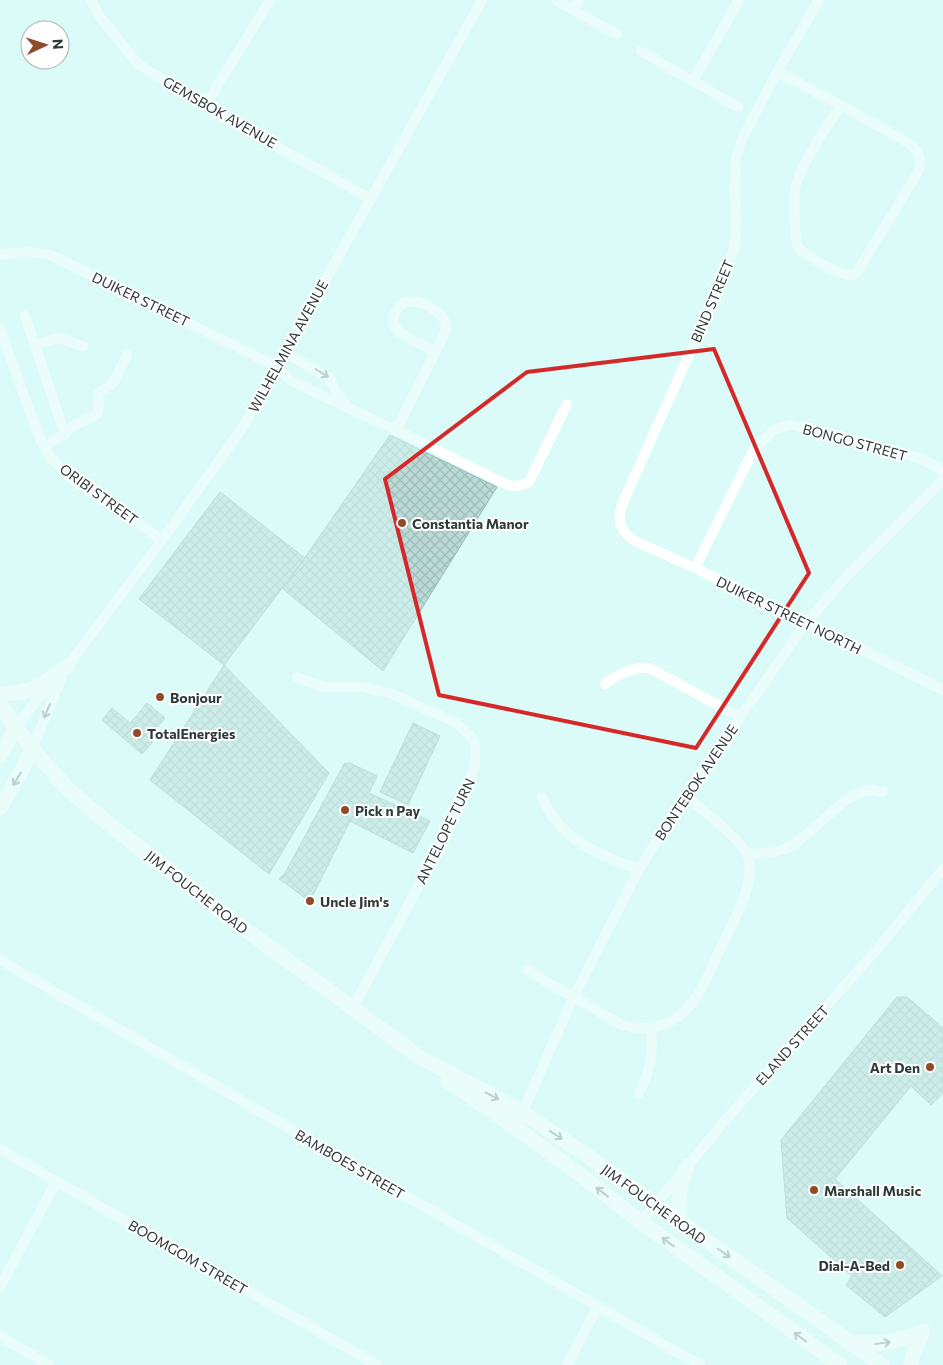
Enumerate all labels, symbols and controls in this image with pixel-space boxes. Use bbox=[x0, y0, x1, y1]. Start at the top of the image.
north arrow bbox=[20, 20, 70, 70]
text: N bbox=[50, 38, 67, 50]
street label: GEMSBOK AVENUE bbox=[160, 73, 280, 151]
street label: BIND STREET bbox=[687, 257, 737, 345]
street label: DUIKER STREET bbox=[90, 268, 192, 330]
street label: WILHELMINA AVENUE bbox=[244, 277, 332, 415]
one-way arrow bbox=[315, 368, 329, 379]
street label: BONGO STREET bbox=[801, 420, 909, 464]
street label: ORIBI STREET bbox=[57, 460, 141, 528]
place label: Constantia Manor bbox=[412, 515, 529, 532]
marker: Constantia Manor bbox=[396, 517, 408, 529]
street label: DUIKER STREET NORTH bbox=[714, 572, 864, 658]
place label: Bonjour bbox=[170, 689, 222, 706]
marker: Bonjour bbox=[154, 691, 166, 703]
one-way arrow bbox=[42, 703, 51, 718]
street label: BONTEBOK AVENUE bbox=[651, 721, 741, 843]
place label: TotalEnergies bbox=[147, 725, 236, 742]
marker: TotalEnergies bbox=[131, 727, 143, 739]
one-way arrow bbox=[12, 771, 22, 785]
street label: ANTELOPE TURN bbox=[412, 775, 478, 887]
place label: Pick n Pay bbox=[355, 802, 421, 819]
marker: Pick n Pay bbox=[339, 804, 351, 816]
street label: JIM FOUCHE ROAD bbox=[143, 847, 251, 937]
place label: Uncle Jim's bbox=[320, 893, 390, 910]
marker: Uncle Jim's bbox=[304, 895, 316, 907]
street label: ELAND STREET bbox=[752, 1002, 832, 1088]
place label: Art Den bbox=[870, 1059, 920, 1076]
marker: Art Den bbox=[924, 1061, 936, 1073]
one-way arrow bbox=[484, 1092, 499, 1101]
street label: BAMBOES STREET bbox=[292, 1126, 408, 1202]
one-way arrow bbox=[549, 1129, 563, 1140]
street label: JIM FOUCHE ROAD bbox=[598, 1160, 710, 1248]
place label: Marshall Music bbox=[824, 1182, 921, 1199]
marker: Marshall Music bbox=[808, 1184, 820, 1196]
one-way arrow bbox=[596, 1187, 609, 1198]
street label: BOOMGOM STREET bbox=[126, 1216, 250, 1298]
one-way arrow bbox=[661, 1237, 675, 1247]
one-way arrow bbox=[717, 1248, 730, 1259]
place label: Dial-A-Bed bbox=[818, 1257, 890, 1274]
marker: Dial-A-Bed bbox=[894, 1259, 906, 1271]
one-way arrow bbox=[794, 1332, 808, 1342]
one-way arrow bbox=[875, 1337, 891, 1347]

